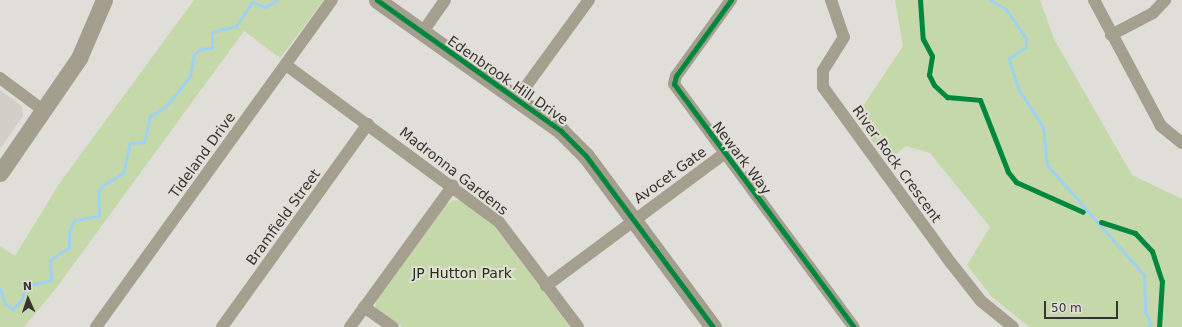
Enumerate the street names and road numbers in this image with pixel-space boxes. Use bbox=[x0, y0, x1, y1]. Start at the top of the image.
street label: Edenbrook Hill Drive bbox=[445, 32, 571, 128]
street label: River Rock Crescent bbox=[849, 102, 945, 226]
street label: Tideland Drive bbox=[165, 109, 239, 201]
street label: Newark Way bbox=[709, 118, 775, 198]
street label: Madronna Gardens bbox=[396, 123, 512, 219]
street label: Avocet Gate bbox=[631, 143, 709, 207]
street label: Bramfield Street bbox=[242, 166, 324, 268]

